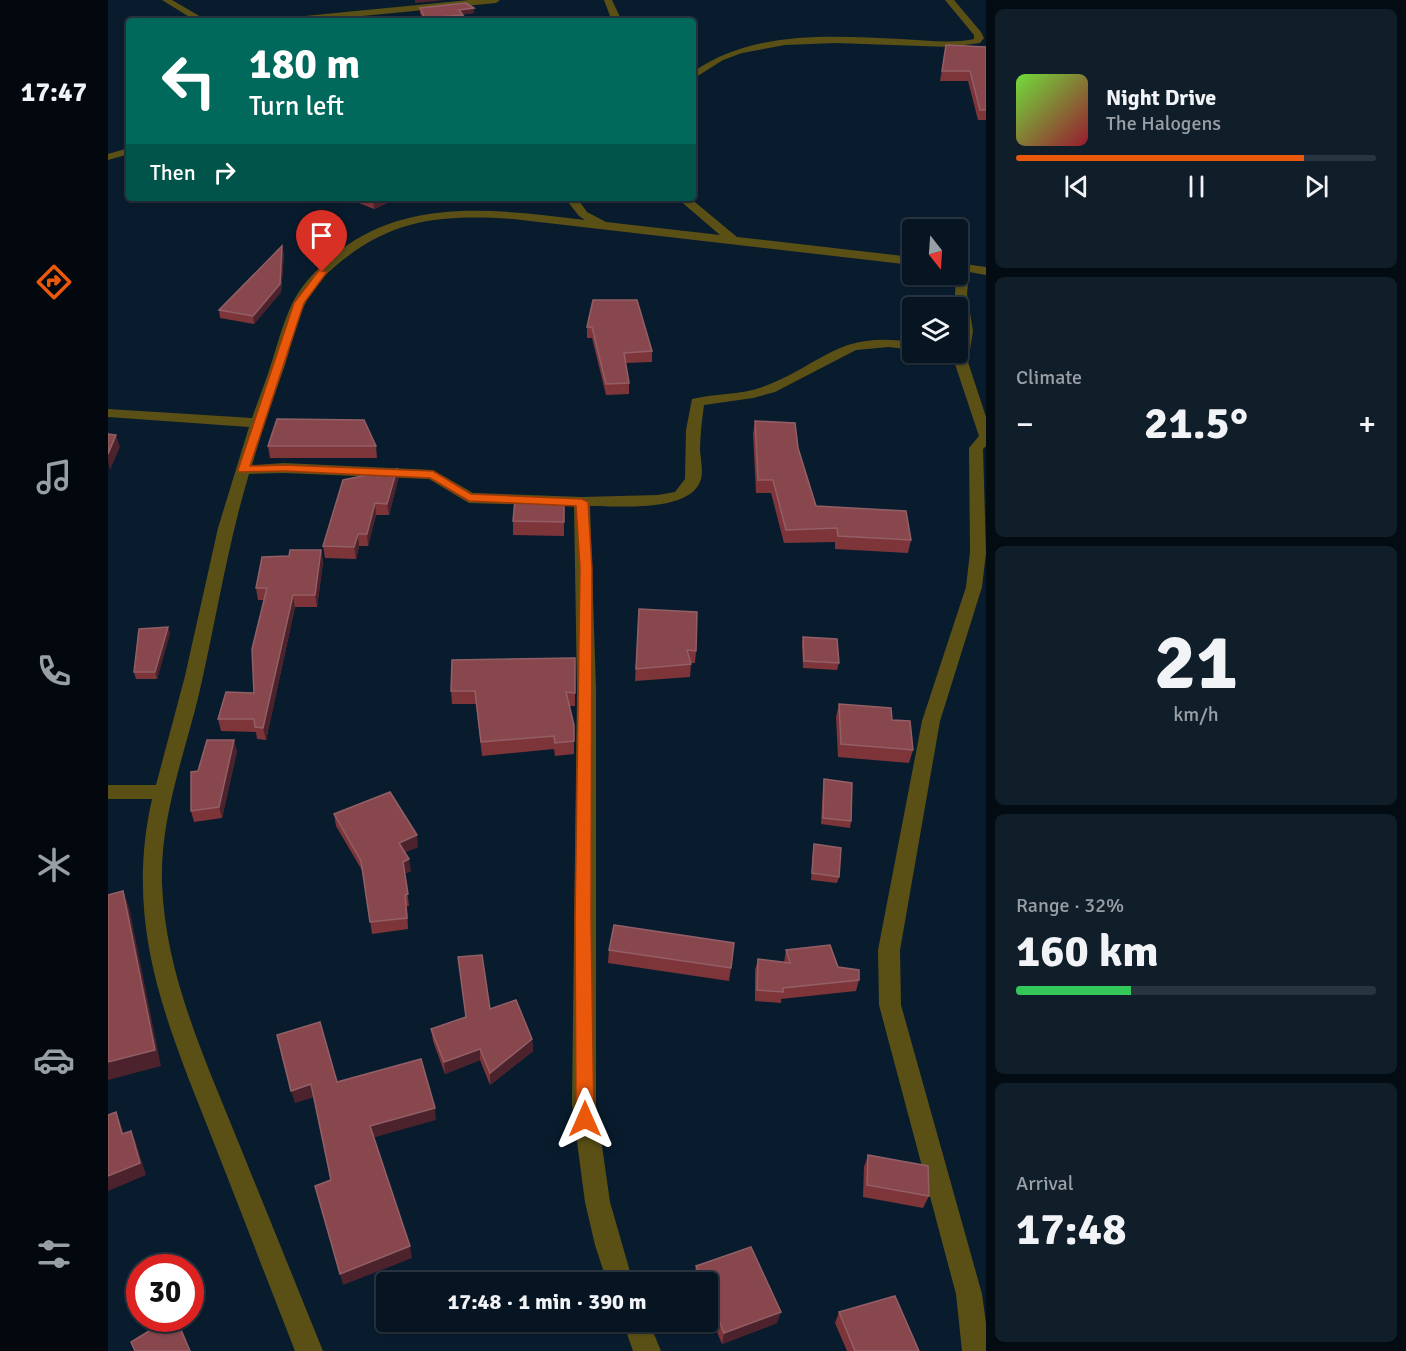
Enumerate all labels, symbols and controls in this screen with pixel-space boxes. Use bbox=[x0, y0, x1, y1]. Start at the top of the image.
text: 180 m bbox=[249, 39, 360, 90]
icon: left bbox=[150, 42, 228, 120]
text: 17:47 bbox=[21, 76, 87, 109]
text: Night Drive bbox=[1106, 84, 1216, 111]
text: Turn left bbox=[249, 90, 344, 123]
text: The Halogens bbox=[1106, 111, 1221, 136]
icon: right bbox=[208, 156, 241, 189]
text: Then bbox=[150, 159, 196, 186]
icon: previous bbox=[1060, 170, 1093, 203]
icon: pause bbox=[1180, 170, 1213, 203]
icon: next bbox=[1300, 170, 1333, 203]
pin bbox=[296, 210, 347, 272]
icon: arrive bbox=[305, 219, 338, 252]
north arrow bbox=[902, 219, 968, 285]
map controls bbox=[902, 219, 968, 363]
icon: directions bbox=[33, 261, 75, 303]
button: layers bbox=[902, 297, 968, 363]
text: Climate bbox=[1016, 365, 1082, 390]
text: 21.5° bbox=[1144, 396, 1248, 451]
text: − bbox=[1016, 404, 1034, 445]
text: + bbox=[1358, 404, 1376, 445]
icon: music bbox=[33, 456, 75, 498]
text: 21 bbox=[1154, 615, 1238, 711]
icon: phone bbox=[33, 650, 75, 692]
text: km/h bbox=[1173, 702, 1219, 727]
icon: climate bbox=[33, 844, 75, 886]
text: Range · 32% bbox=[1016, 893, 1124, 918]
text: 160 km bbox=[1016, 924, 1159, 979]
icon: car bbox=[33, 1039, 75, 1081]
position arrow bbox=[553, 1087, 617, 1151]
text: Arrival bbox=[1016, 1171, 1074, 1196]
text: 17:48 bbox=[1016, 1202, 1126, 1257]
icon: filters bbox=[33, 1233, 75, 1275]
speed limit sign: 30 bbox=[126, 1254, 204, 1332]
text: 17:48 · 1 min · 390 m bbox=[447, 1288, 647, 1315]

